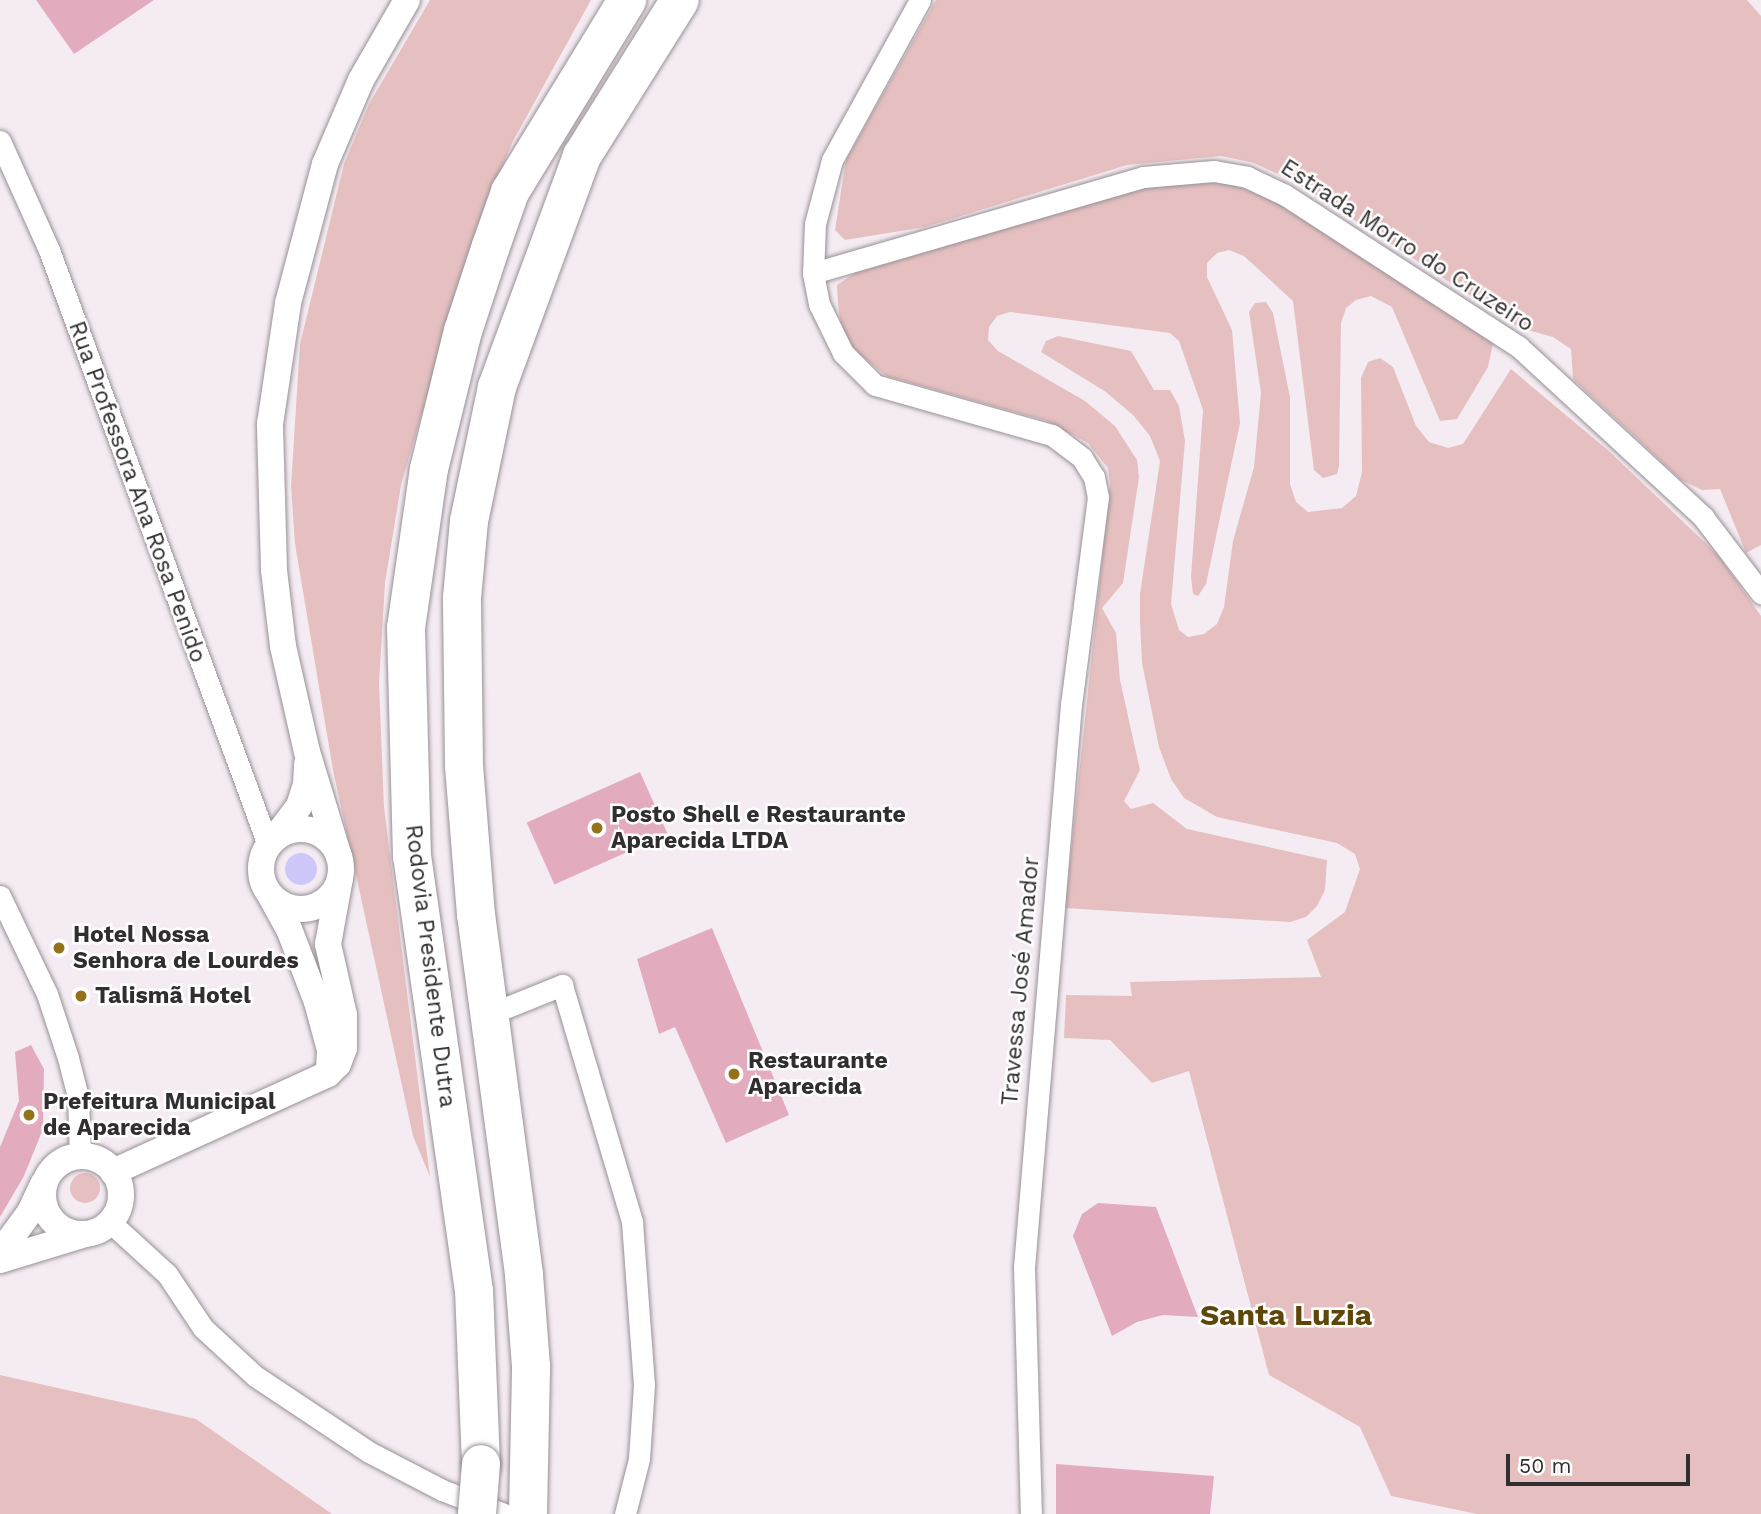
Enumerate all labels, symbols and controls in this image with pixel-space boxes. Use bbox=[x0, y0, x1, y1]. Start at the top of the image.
street label: Estrada Morro do Cruzeiro bbox=[1275, 154, 1539, 338]
street label: Rua Professora Ana Rosa Penido bbox=[62, 316, 212, 668]
place label: Posto Shell e Restaurante Aparecida LTDA bbox=[611, 801, 906, 855]
marker: Posto Shell e Restaurante Aparecida LTDA bbox=[589, 820, 605, 836]
street label: Rodovia Presidente Dutra bbox=[399, 823, 461, 1109]
street label: Travessa José Amador bbox=[996, 854, 1046, 1108]
place label: Hotel Nossa Senhora de Lourdes bbox=[73, 921, 299, 975]
marker: Hotel Nossa Senhora de Lourdes bbox=[51, 940, 67, 956]
place label: Talismã Hotel bbox=[95, 982, 251, 1010]
marker: Talismã Hotel bbox=[73, 988, 89, 1004]
place label: Restaurante Aparecida bbox=[748, 1047, 888, 1101]
marker: Restaurante Aparecida bbox=[726, 1066, 742, 1082]
place label: Prefeitura Municipal de Aparecida bbox=[43, 1088, 276, 1142]
marker: Prefeitura Municipal de Aparecida bbox=[21, 1107, 37, 1123]
district label: Santa Luzia bbox=[1200, 1297, 1372, 1333]
scale bar bbox=[1509, 1440, 1693, 1484]
text: 50 m bbox=[1519, 1453, 1571, 1478]

